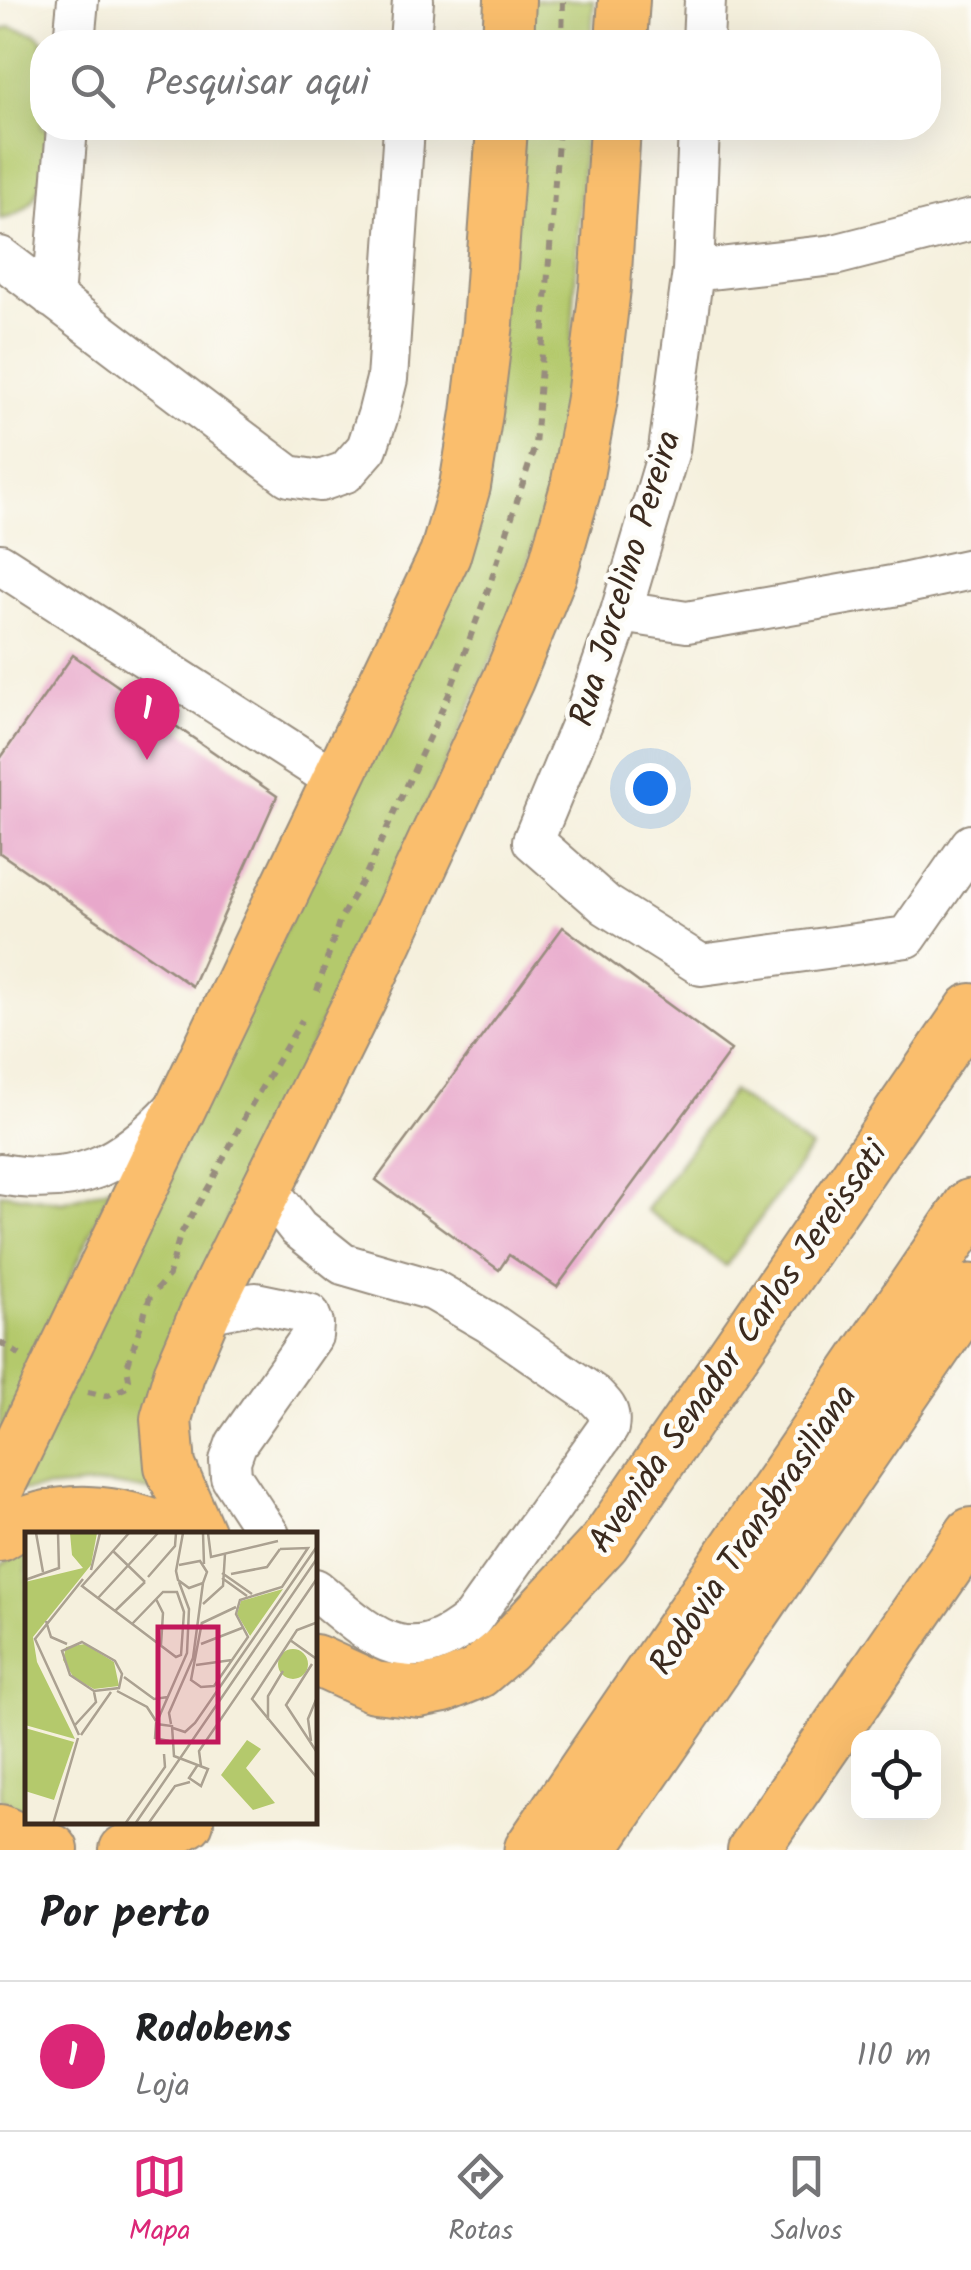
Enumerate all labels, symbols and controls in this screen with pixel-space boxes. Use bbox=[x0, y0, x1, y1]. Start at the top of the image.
search box bbox=[30, 30, 941, 140]
text: Pesquisar aqui bbox=[145, 55, 369, 115]
icon: search bbox=[65, 58, 120, 113]
street label: Rua Jorcelino Pereira bbox=[555, 424, 698, 734]
pin: 1 bbox=[114, 678, 180, 760]
your location bbox=[625, 763, 676, 814]
street label: Avenida Senador Carlos Jereissati bbox=[575, 1128, 905, 1566]
street label: Rodovia Transbrasiliana bbox=[636, 1373, 873, 1688]
inset map bbox=[25, 1532, 318, 1825]
map controls bbox=[851, 1730, 941, 1820]
button: locate bbox=[851, 1730, 941, 1820]
text: Por perto bbox=[40, 1882, 210, 1949]
text: Rodobens bbox=[135, 2001, 292, 2061]
text: 1 bbox=[68, 2031, 77, 2082]
text: 110 m bbox=[857, 2031, 931, 2082]
text: Loja bbox=[135, 2061, 190, 2112]
tab: Mapa bbox=[129, 2149, 191, 2254]
tab: Rotas bbox=[448, 2149, 513, 2254]
tab: Salvos bbox=[771, 2149, 842, 2254]

